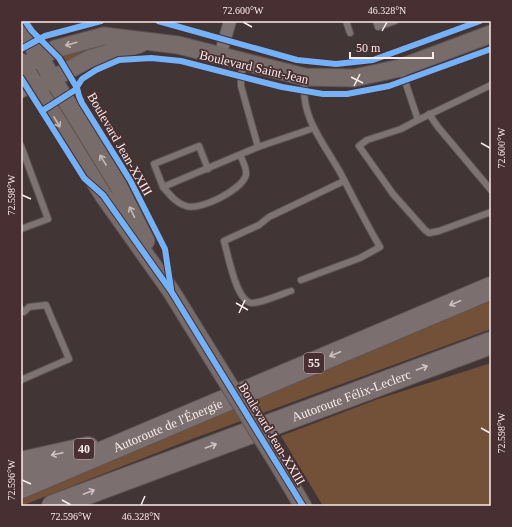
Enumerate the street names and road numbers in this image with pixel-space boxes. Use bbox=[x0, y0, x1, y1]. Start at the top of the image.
street label: Boulevard Saint-Jean bbox=[198, 47, 311, 87]
street label: Boulevard Jean-XXIII bbox=[84, 90, 156, 198]
road number: 55 bbox=[304, 353, 324, 373]
street label: Autoroute Félix-Leclerc bbox=[289, 366, 413, 424]
street label: Boulevard Jean-XXIII bbox=[236, 380, 308, 488]
street label: Autoroute de l'Énergie bbox=[110, 395, 225, 455]
road number: 40 bbox=[74, 439, 94, 459]

